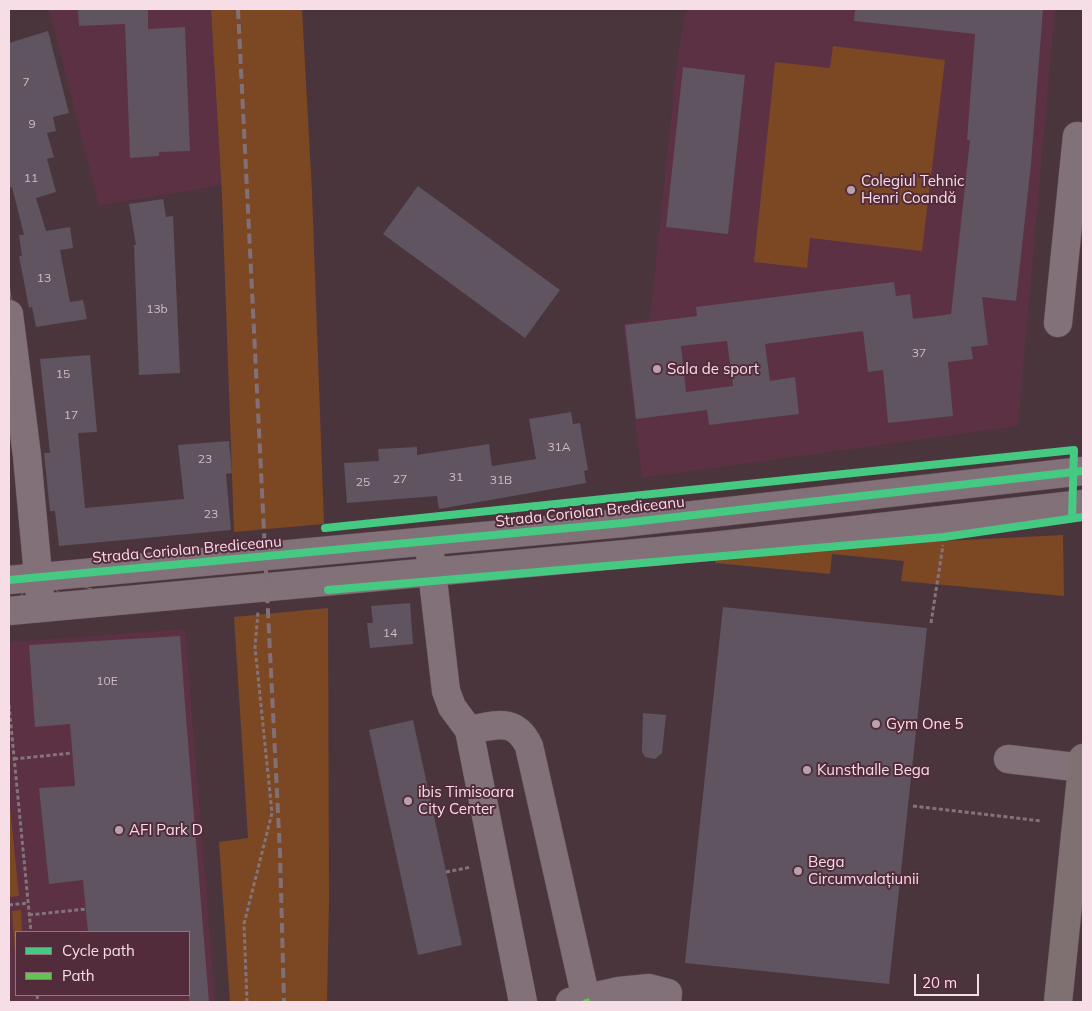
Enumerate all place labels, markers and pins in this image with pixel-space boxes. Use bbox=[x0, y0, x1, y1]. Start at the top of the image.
place label: Colegiul Tehnic Henri Coandă bbox=[861, 172, 964, 207]
marker: Colegiul Tehnic Henri Coandă bbox=[845, 184, 857, 196]
place label: Sala de sport bbox=[667, 360, 759, 378]
marker: Sala de sport bbox=[651, 363, 663, 375]
place label: Gym One 5 bbox=[886, 715, 963, 733]
marker: Gym One 5 bbox=[870, 718, 882, 730]
place label: Kunsthalle Bega bbox=[817, 761, 930, 779]
marker: Kunsthalle Bega bbox=[801, 764, 813, 776]
place label: ibis Timisoara City Center bbox=[418, 783, 514, 818]
marker: ibis Timisoara City Center bbox=[402, 795, 414, 807]
place label: AFI Park D bbox=[129, 821, 203, 839]
marker: AFI Park D bbox=[113, 824, 125, 836]
place label: Bega Circumvalațiunii bbox=[808, 853, 919, 888]
marker: Bega Circumvalațiunii bbox=[792, 865, 804, 877]

